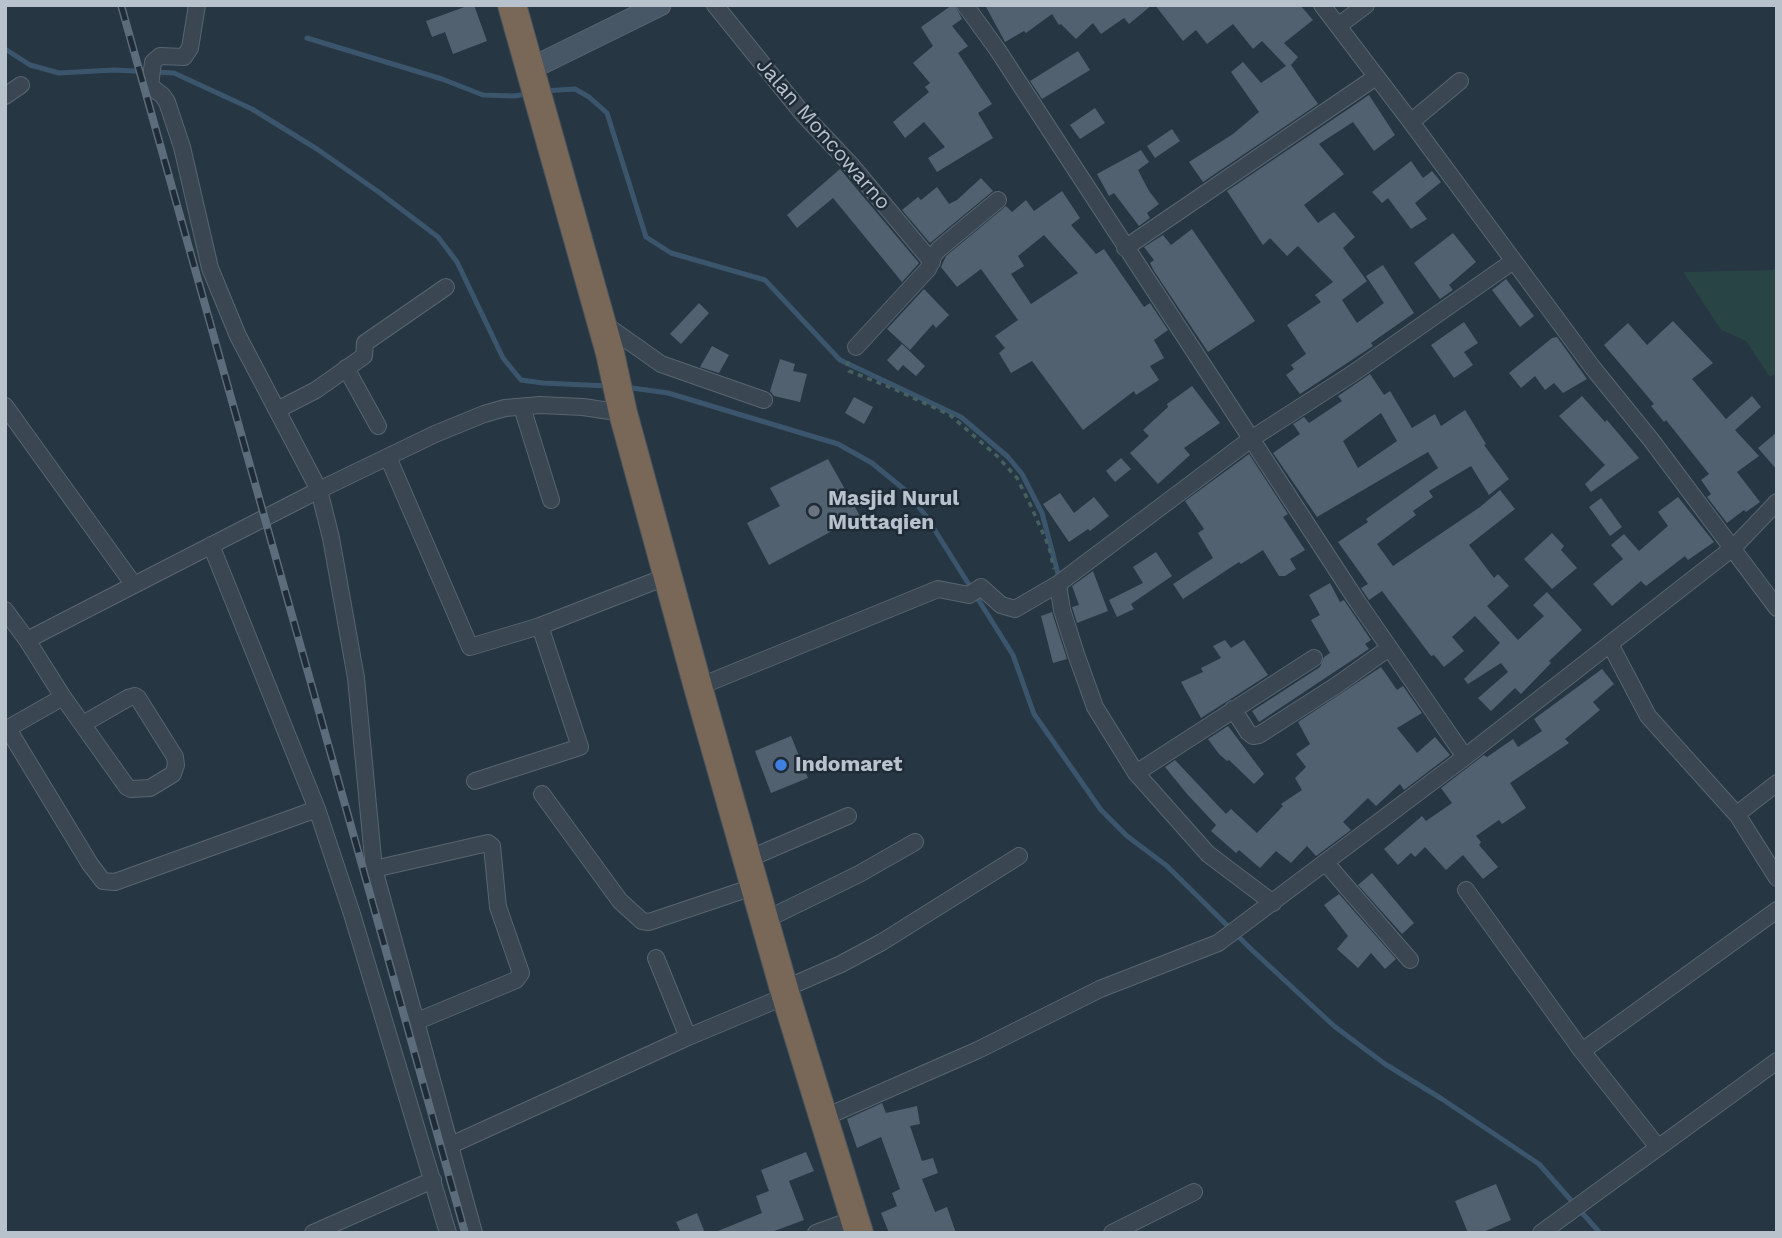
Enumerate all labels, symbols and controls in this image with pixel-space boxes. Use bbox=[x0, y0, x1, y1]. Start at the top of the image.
street label: Jalan Moncowarno bbox=[750, 53, 896, 215]
place label: Masjid Nurul Muttaqien bbox=[828, 486, 959, 536]
marker: Masjid Nurul Muttaqien bbox=[806, 503, 822, 519]
place label: Indomaret bbox=[795, 752, 902, 778]
marker: Indomaret bbox=[773, 757, 789, 773]

